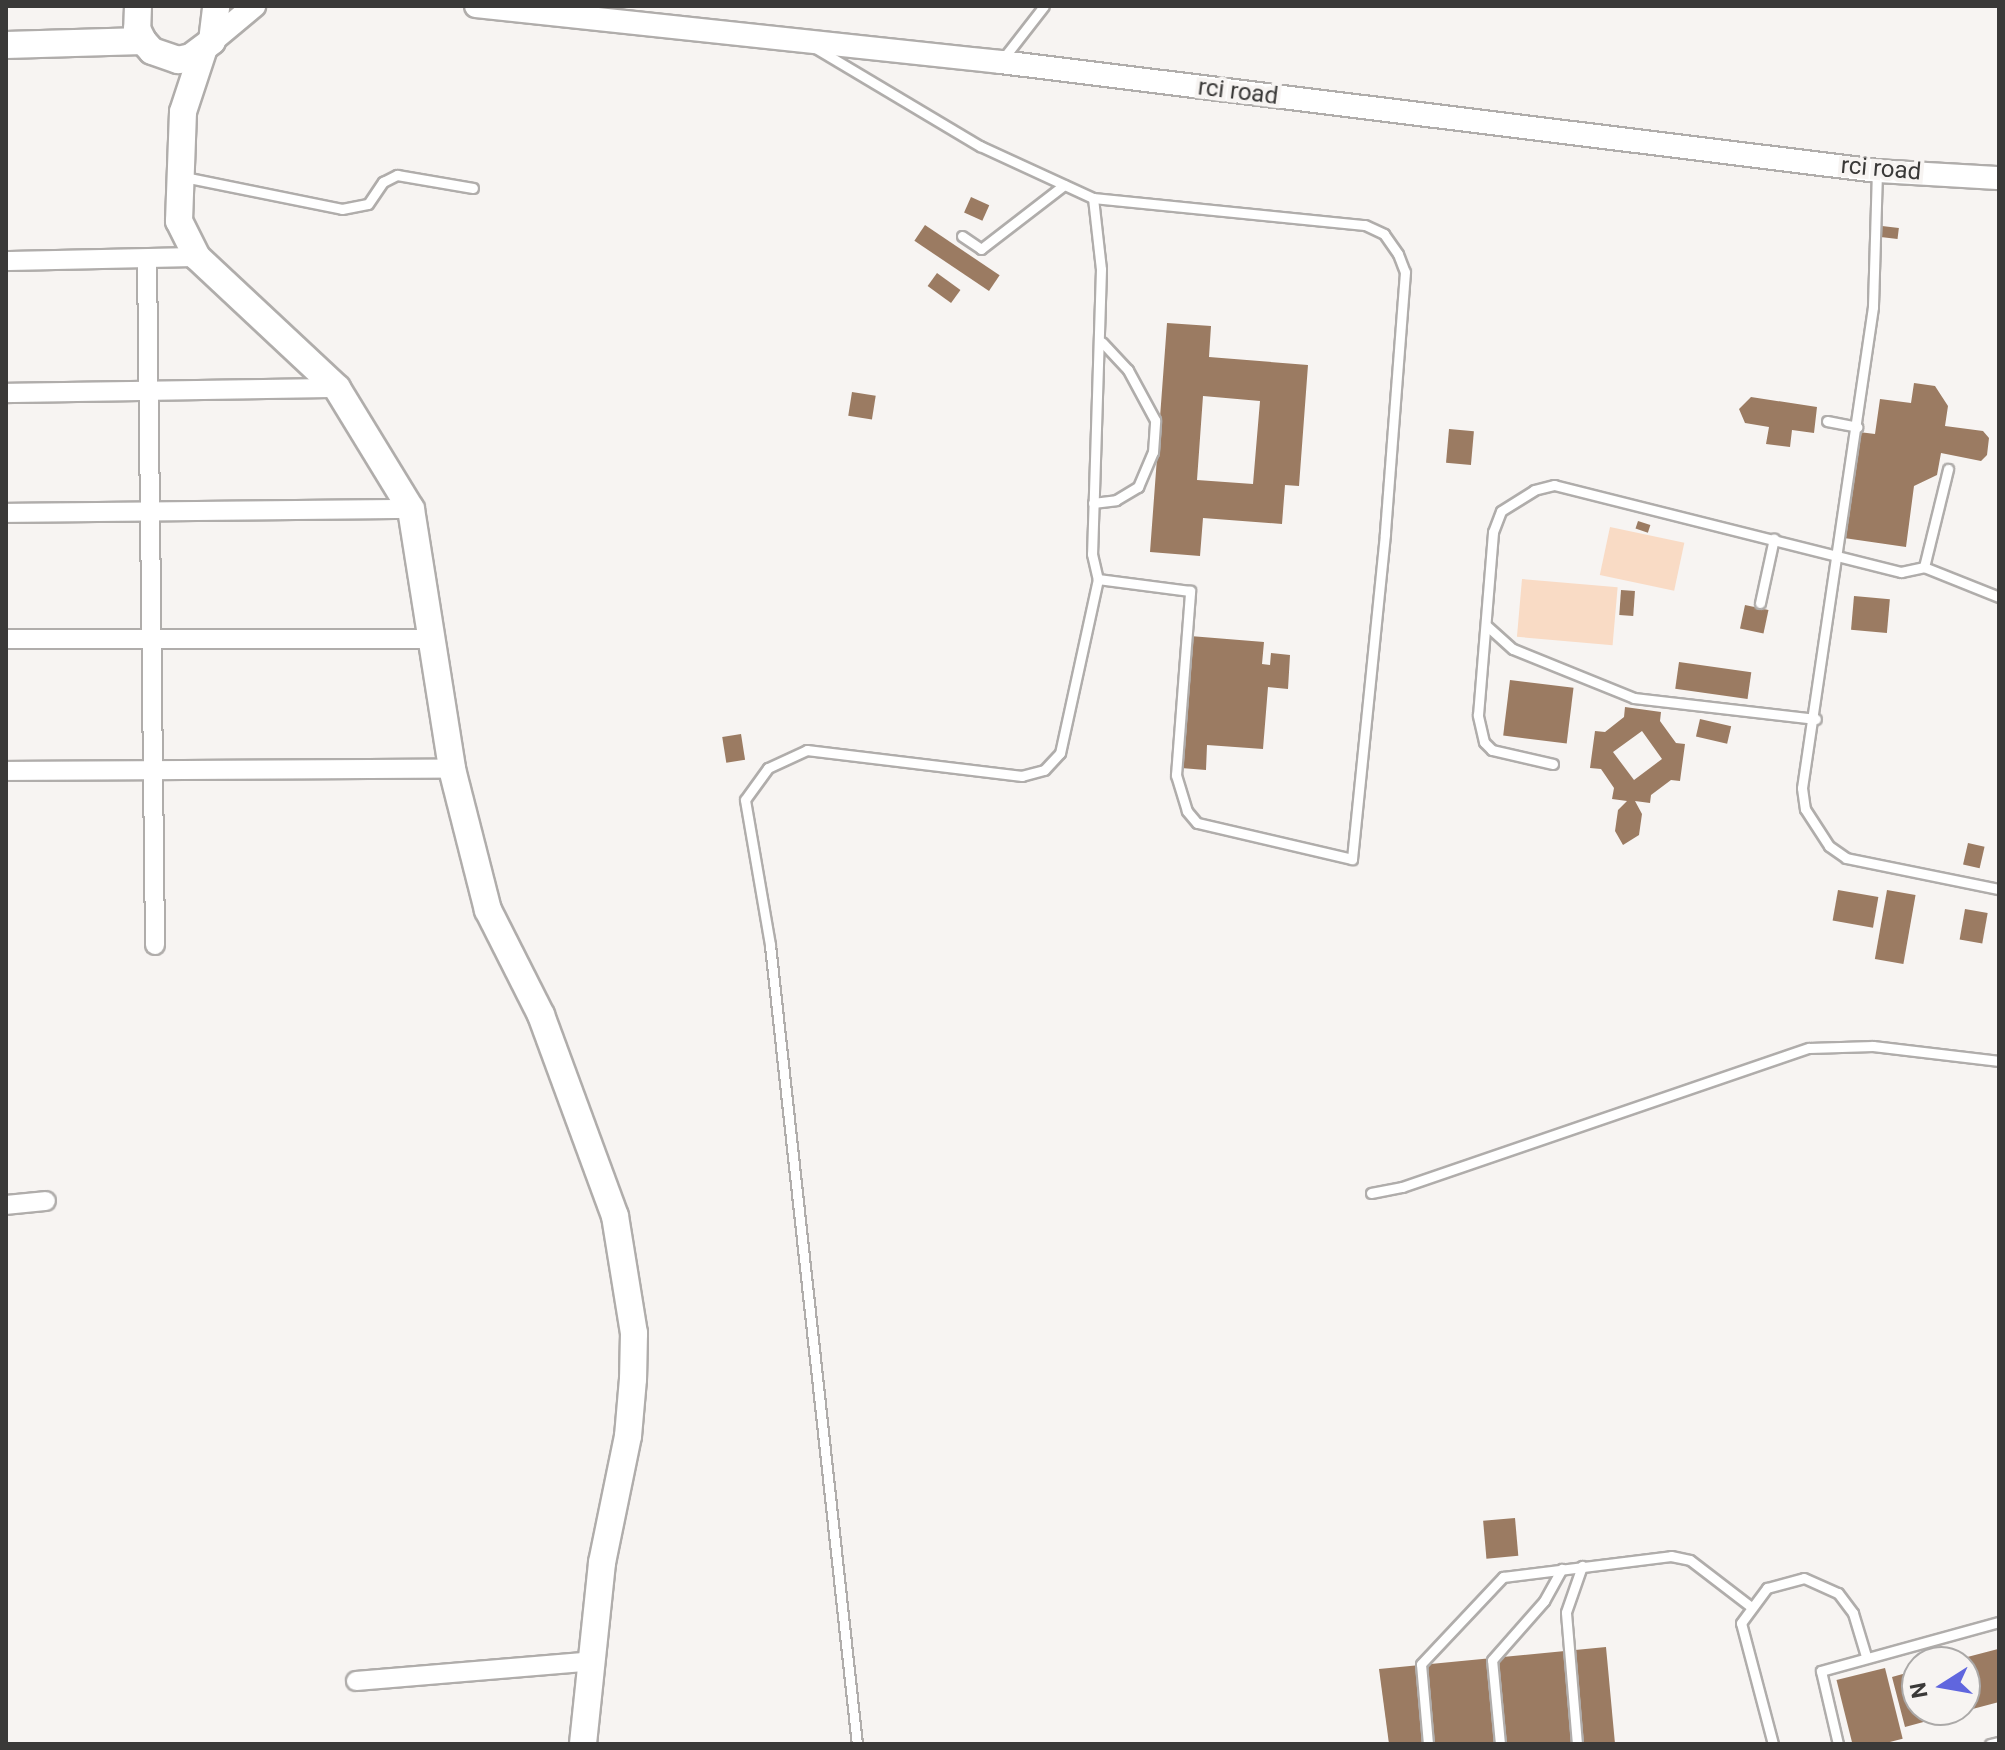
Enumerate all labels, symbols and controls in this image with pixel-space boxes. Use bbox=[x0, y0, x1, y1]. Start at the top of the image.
street label: rci road bbox=[1196, 73, 1280, 111]
street label: rci road bbox=[1840, 151, 1922, 187]
north arrow bbox=[1901, 1646, 1981, 1726]
text: N bbox=[1905, 1680, 1933, 1700]

